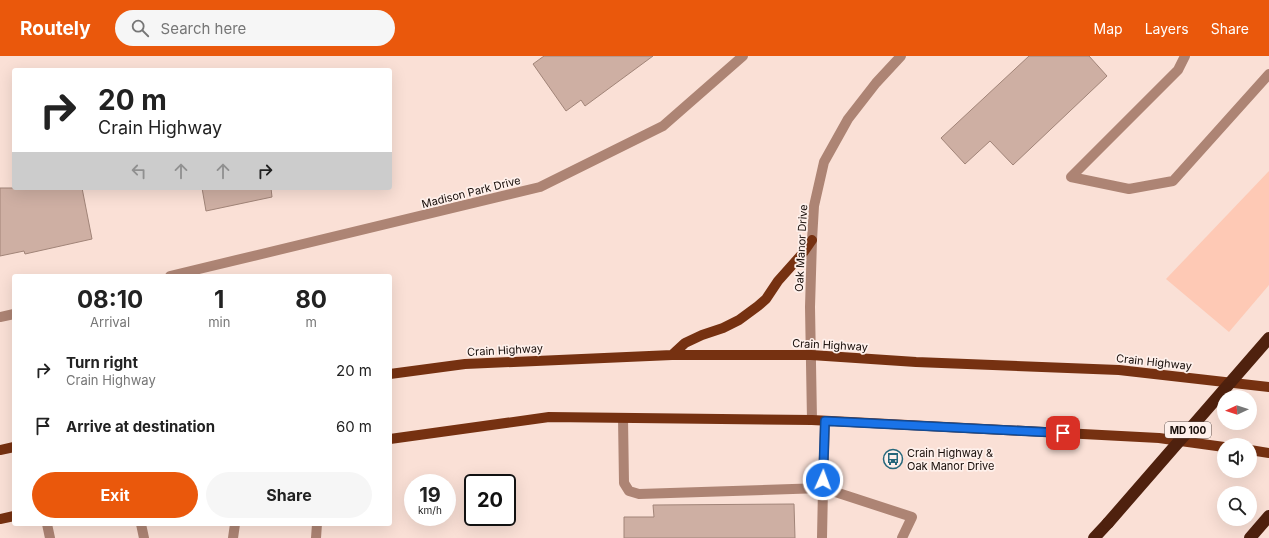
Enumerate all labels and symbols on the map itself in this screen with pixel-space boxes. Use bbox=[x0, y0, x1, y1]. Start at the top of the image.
street label: Madison Park Drive bbox=[420, 173, 522, 211]
street label: Oak Manor Drive bbox=[792, 204, 810, 292]
street label: Crain Highway bbox=[792, 336, 868, 354]
street label: Crain Highway bbox=[467, 341, 543, 359]
street label: Crain Highway bbox=[1116, 351, 1192, 373]
north arrow bbox=[1217, 390, 1257, 430]
pin bbox=[1046, 416, 1080, 450]
road number: MD 100 bbox=[1165, 422, 1211, 438]
place label: Crain Highway & Oak Manor Drive bbox=[907, 446, 994, 473]
bus stop icon: Crain Highway & Oak Manor Drive bbox=[882, 448, 904, 470]
position arrow bbox=[802, 459, 844, 501]
speed limit sign: 20 bbox=[464, 474, 516, 526]

